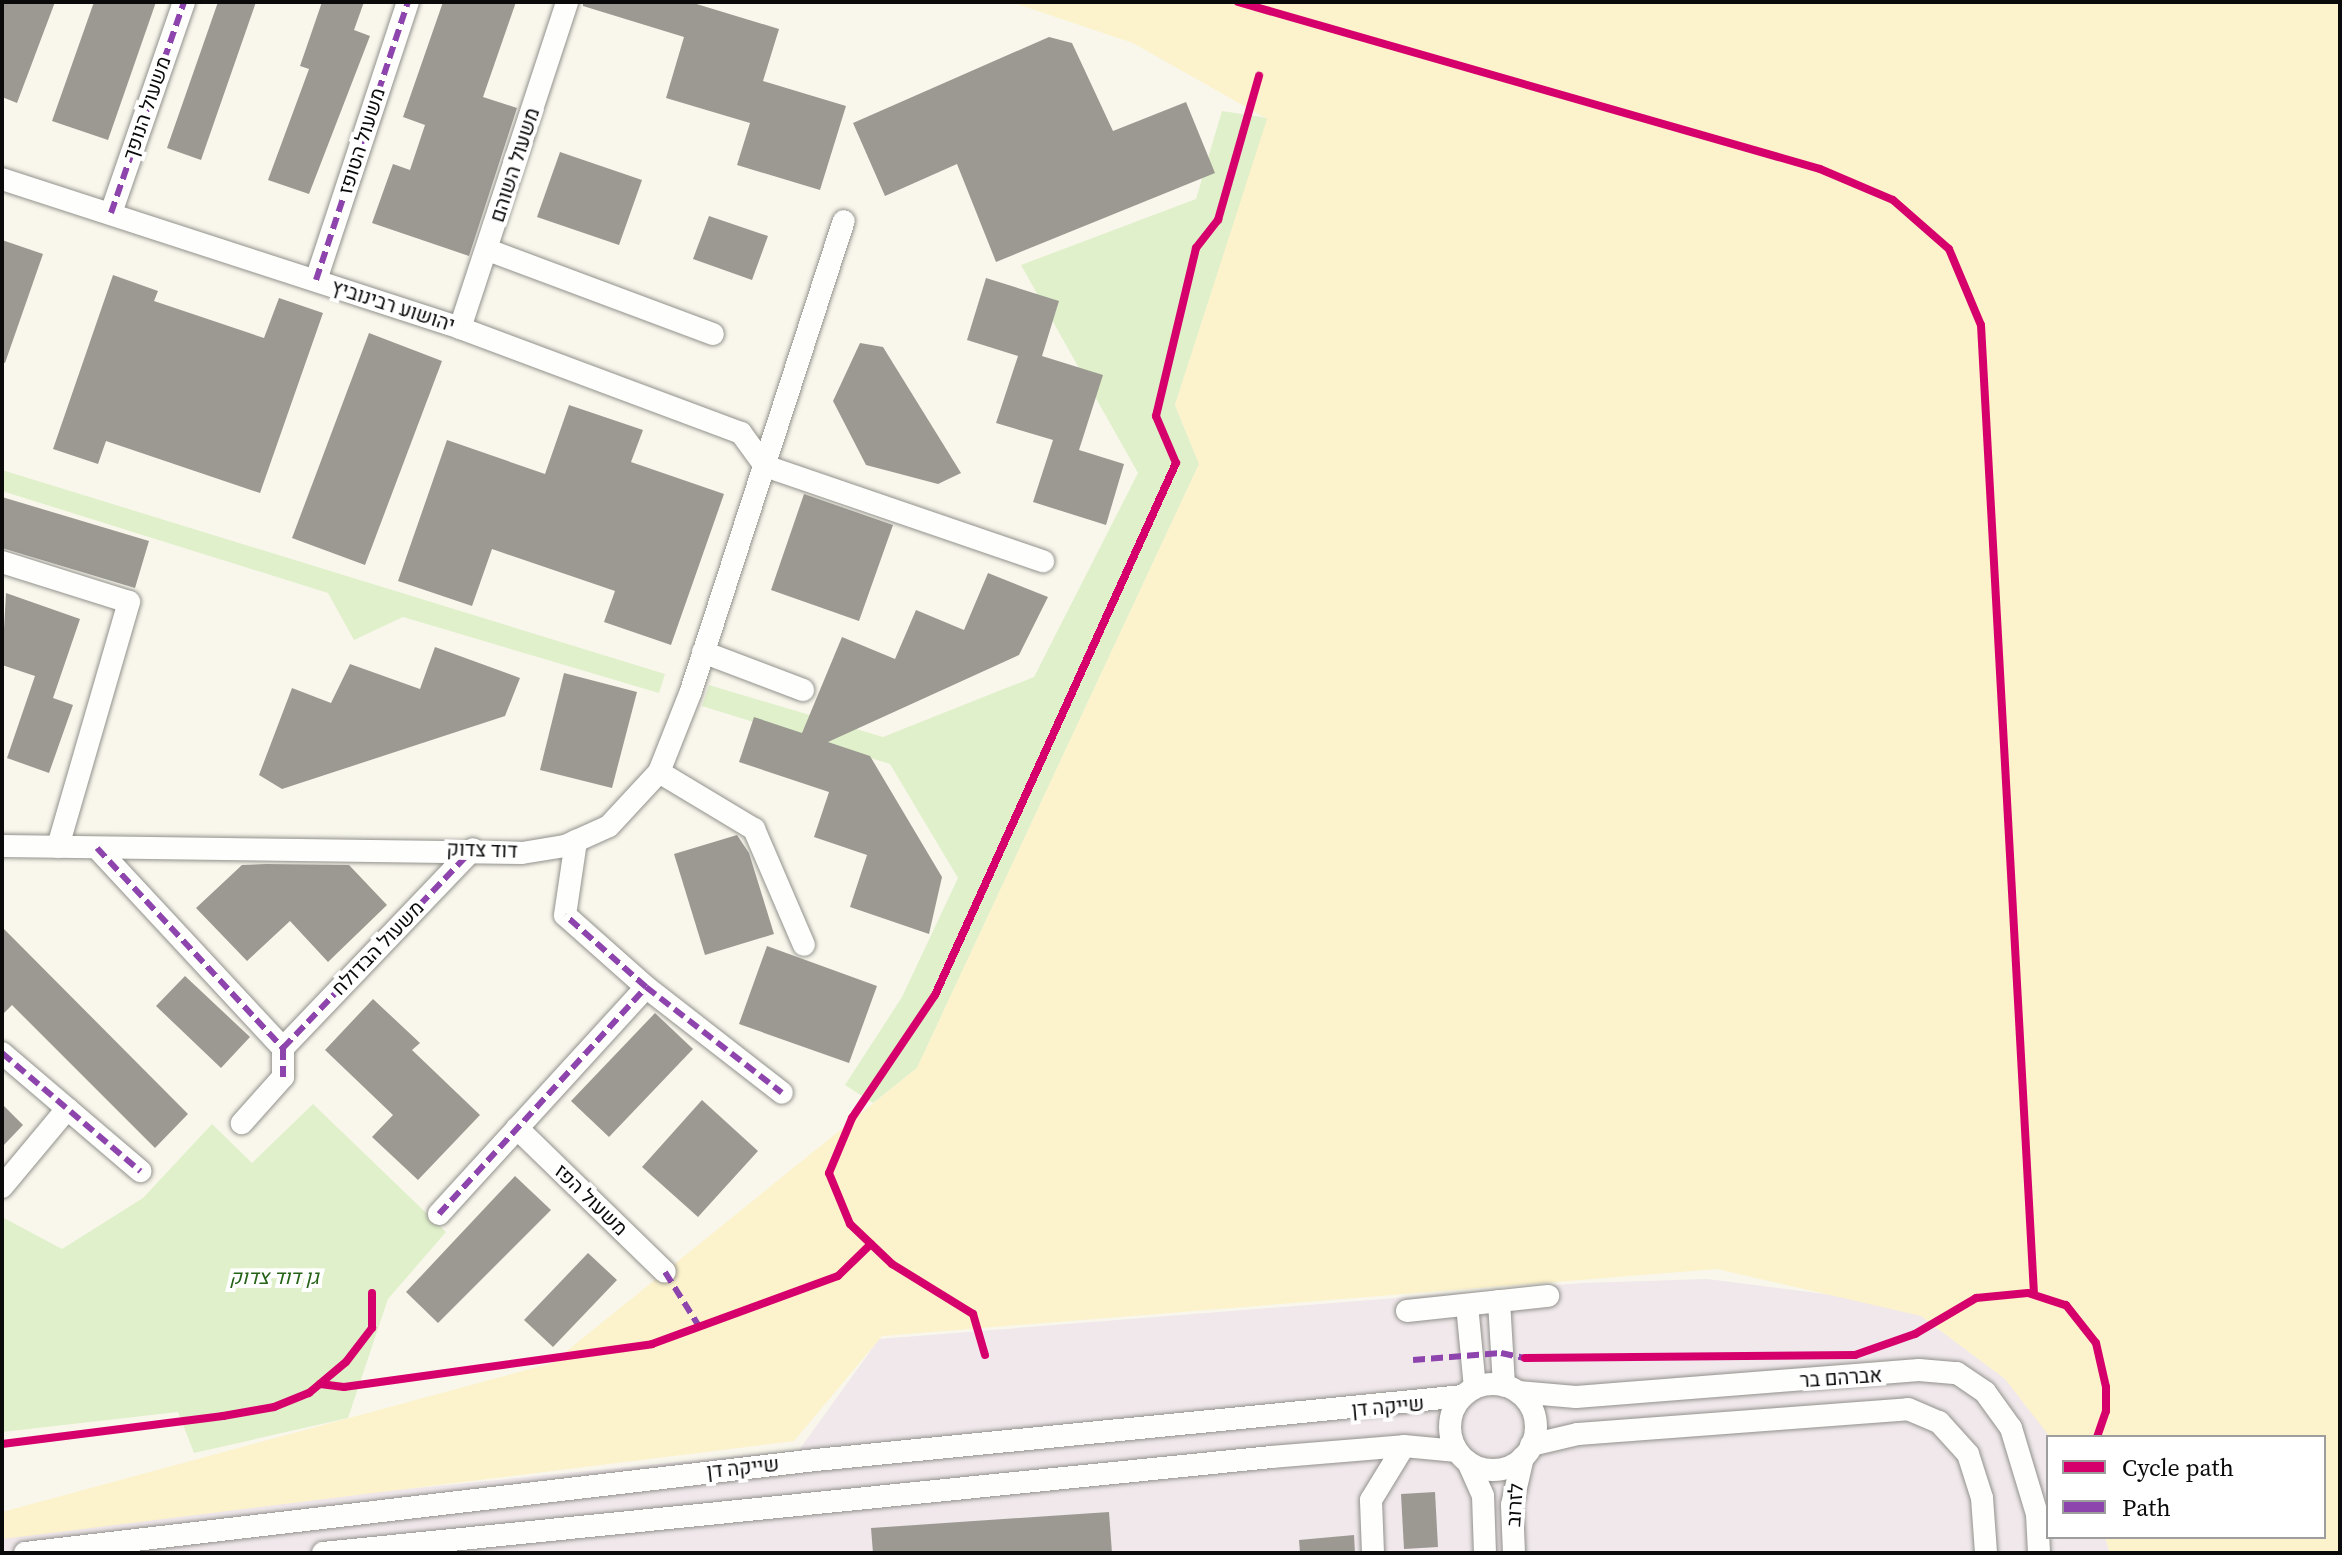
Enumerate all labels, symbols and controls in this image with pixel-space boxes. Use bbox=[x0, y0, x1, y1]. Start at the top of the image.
street label: משעול הנופך bbox=[118, 53, 176, 163]
street label: משעול הטופז bbox=[334, 85, 390, 197]
street label: משעול השוהם bbox=[485, 105, 545, 225]
street label: יהושוע רבינוביץ bbox=[328, 275, 458, 337]
street label: דוד צדוק bbox=[446, 837, 518, 863]
street label: משעול הבדולח bbox=[327, 896, 429, 1000]
street label: משעול הפז bbox=[549, 1159, 633, 1241]
park label: גן דוד צדוק bbox=[229, 1265, 319, 1289]
street label: אברהם בר bbox=[1799, 1363, 1883, 1393]
street label: שייקה דן bbox=[1351, 1392, 1425, 1422]
legend bbox=[2046, 1435, 2326, 1539]
text: Cycle path bbox=[2122, 1451, 2234, 1484]
street label: שייקה דן bbox=[705, 1452, 781, 1484]
street label: לזרוב bbox=[1502, 1482, 1528, 1528]
text: Path bbox=[2122, 1491, 2171, 1524]

